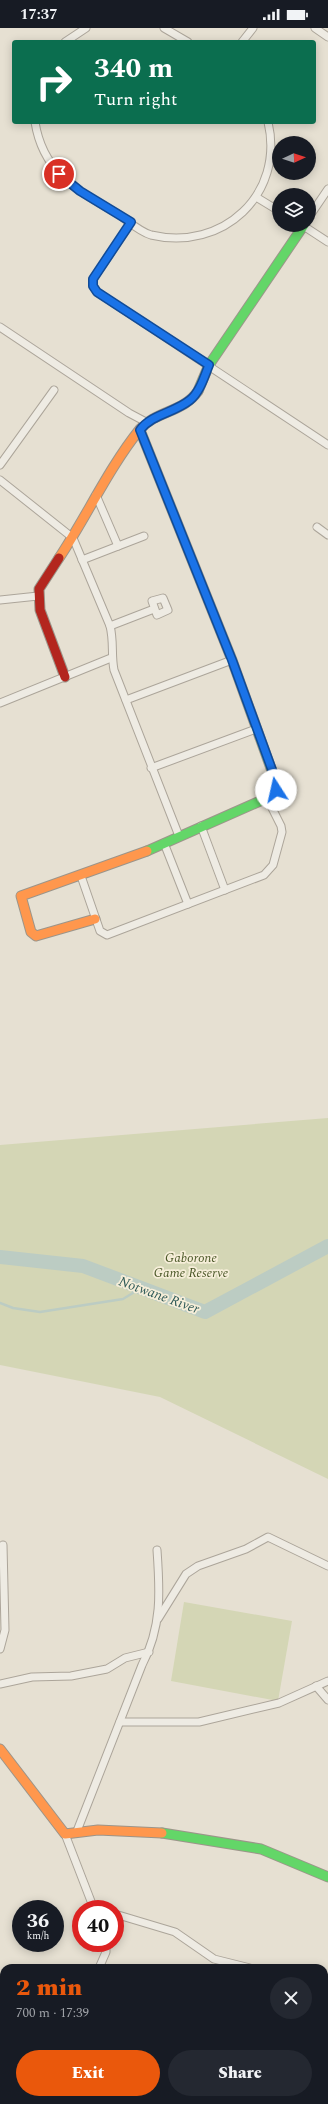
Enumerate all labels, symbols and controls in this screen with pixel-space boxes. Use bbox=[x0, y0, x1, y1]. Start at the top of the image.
text: 17:37 bbox=[20, 3, 58, 26]
text: 340 m bbox=[94, 47, 173, 90]
icon: right bbox=[28, 56, 80, 108]
text: Turn right bbox=[94, 86, 177, 113]
north arrow bbox=[272, 136, 316, 180]
map controls bbox=[272, 136, 316, 232]
pin bbox=[42, 157, 76, 191]
icon: arrive bbox=[48, 163, 70, 185]
button: layers bbox=[272, 188, 316, 232]
position arrow bbox=[255, 769, 297, 811]
park label: Gaborone Game Reserve bbox=[154, 1248, 229, 1283]
water label: Notwane River bbox=[116, 1271, 202, 1319]
speed limit sign: 40 bbox=[72, 1900, 124, 1952]
text: 36 bbox=[27, 1906, 49, 1936]
text: km/h bbox=[27, 1928, 49, 1944]
text: 2 min bbox=[16, 1970, 82, 2006]
button: close bbox=[270, 1977, 312, 2019]
text: 700 m · 17:39 bbox=[16, 2003, 89, 2023]
button: Exit bbox=[16, 2050, 160, 2096]
button: Share bbox=[168, 2050, 312, 2096]

